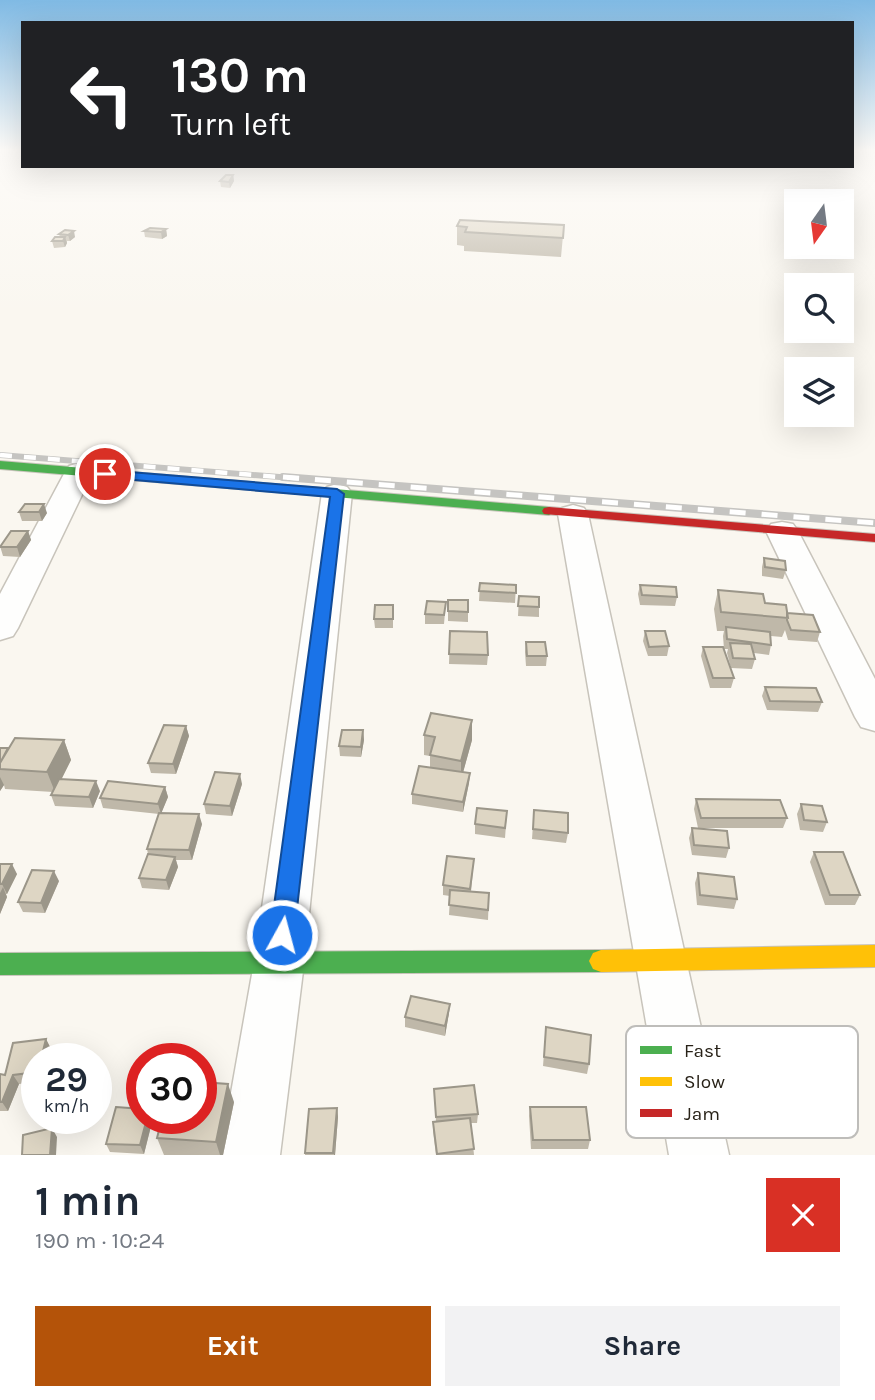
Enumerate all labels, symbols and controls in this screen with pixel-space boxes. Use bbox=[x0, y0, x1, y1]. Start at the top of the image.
text: 130 m bbox=[171, 47, 309, 104]
icon: left bbox=[56, 49, 147, 140]
text: Turn left bbox=[171, 106, 291, 143]
north arrow bbox=[784, 189, 854, 259]
map controls bbox=[784, 189, 854, 427]
button: search bbox=[784, 273, 854, 343]
button: layers bbox=[784, 357, 854, 427]
pin bbox=[75, 444, 135, 504]
icon: arrive bbox=[86, 455, 124, 493]
position arrow bbox=[245, 898, 319, 972]
legend bbox=[626, 1026, 858, 1138]
text: Fast bbox=[684, 1040, 721, 1062]
speed limit sign: 30 bbox=[126, 1043, 217, 1134]
text: 29 bbox=[45, 1059, 88, 1100]
text: Slow bbox=[684, 1071, 725, 1093]
text: km/h bbox=[44, 1095, 89, 1117]
text: Jam bbox=[684, 1103, 720, 1125]
text: 1 min bbox=[35, 1176, 140, 1226]
button: close bbox=[766, 1178, 840, 1252]
text: 190 m · 10:24 bbox=[35, 1227, 164, 1254]
button: Exit bbox=[35, 1306, 431, 1386]
button: Share bbox=[445, 1306, 840, 1386]

